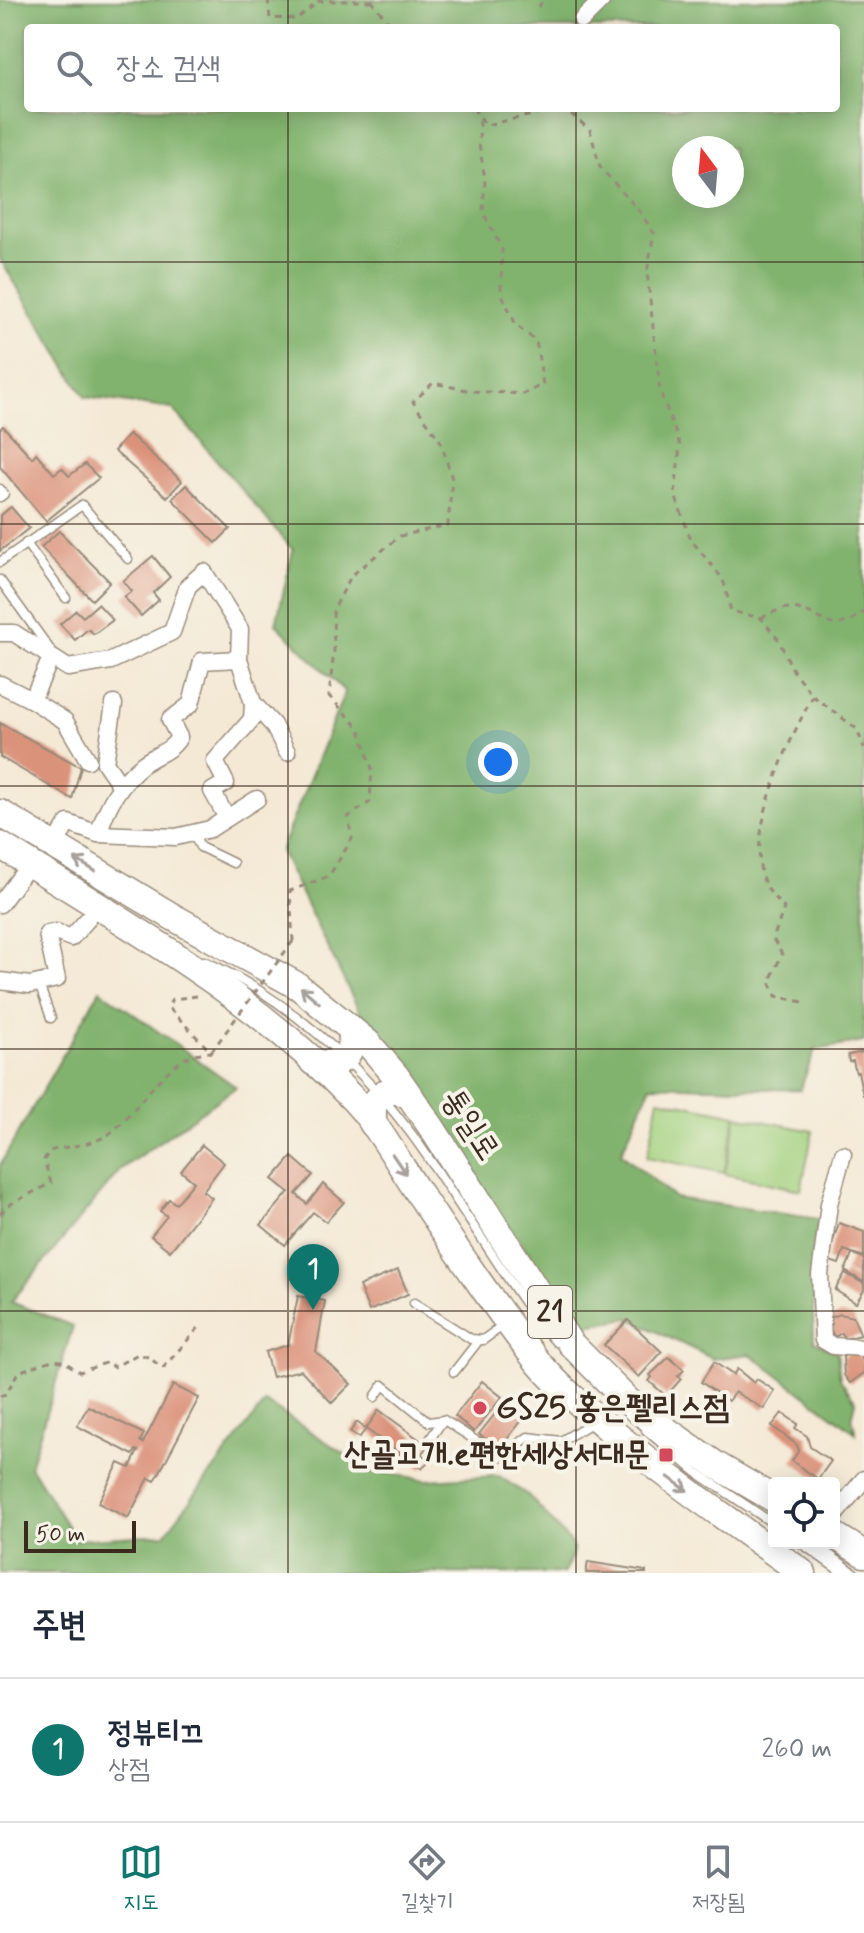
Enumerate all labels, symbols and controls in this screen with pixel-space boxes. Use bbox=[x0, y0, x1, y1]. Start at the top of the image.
search box bbox=[24, 24, 840, 112]
icon: search bbox=[52, 46, 96, 90]
text: 장소 검색 bbox=[116, 49, 221, 88]
north arrow bbox=[672, 136, 744, 208]
your location bbox=[478, 742, 518, 782]
one-way arrow bbox=[74, 856, 97, 872]
one-way arrow bbox=[300, 986, 320, 1004]
street label: 통일로 bbox=[431, 1081, 509, 1169]
one-way arrow bbox=[391, 1152, 407, 1174]
pin: 1 bbox=[287, 1244, 339, 1310]
road number: 21 bbox=[528, 1286, 572, 1338]
place label: GS25 홍은펠리스점 bbox=[496, 1387, 729, 1429]
marker: GS25 홍은펠리스점 bbox=[471, 1399, 489, 1417]
place label: 산골고개.e편한세상서대문 bbox=[344, 1434, 650, 1476]
marker: 산골고개.e편한세상서대문 bbox=[657, 1446, 675, 1464]
one-way arrow bbox=[667, 1475, 688, 1492]
map controls bbox=[768, 1477, 840, 1549]
button: locate bbox=[768, 1477, 840, 1549]
scale bar bbox=[24, 1517, 136, 1553]
text: 50 m bbox=[36, 1521, 85, 1549]
text: 주변 bbox=[32, 1603, 87, 1648]
text: 정뷰티끄 bbox=[108, 1714, 205, 1753]
text: 1 bbox=[52, 1733, 64, 1767]
text: 260 m bbox=[762, 1733, 832, 1767]
text: 상점 bbox=[108, 1753, 150, 1787]
tab: 지도 bbox=[119, 1840, 163, 1917]
tab: 길찾기 bbox=[401, 1840, 454, 1917]
tab: 저장됨 bbox=[692, 1840, 745, 1917]

